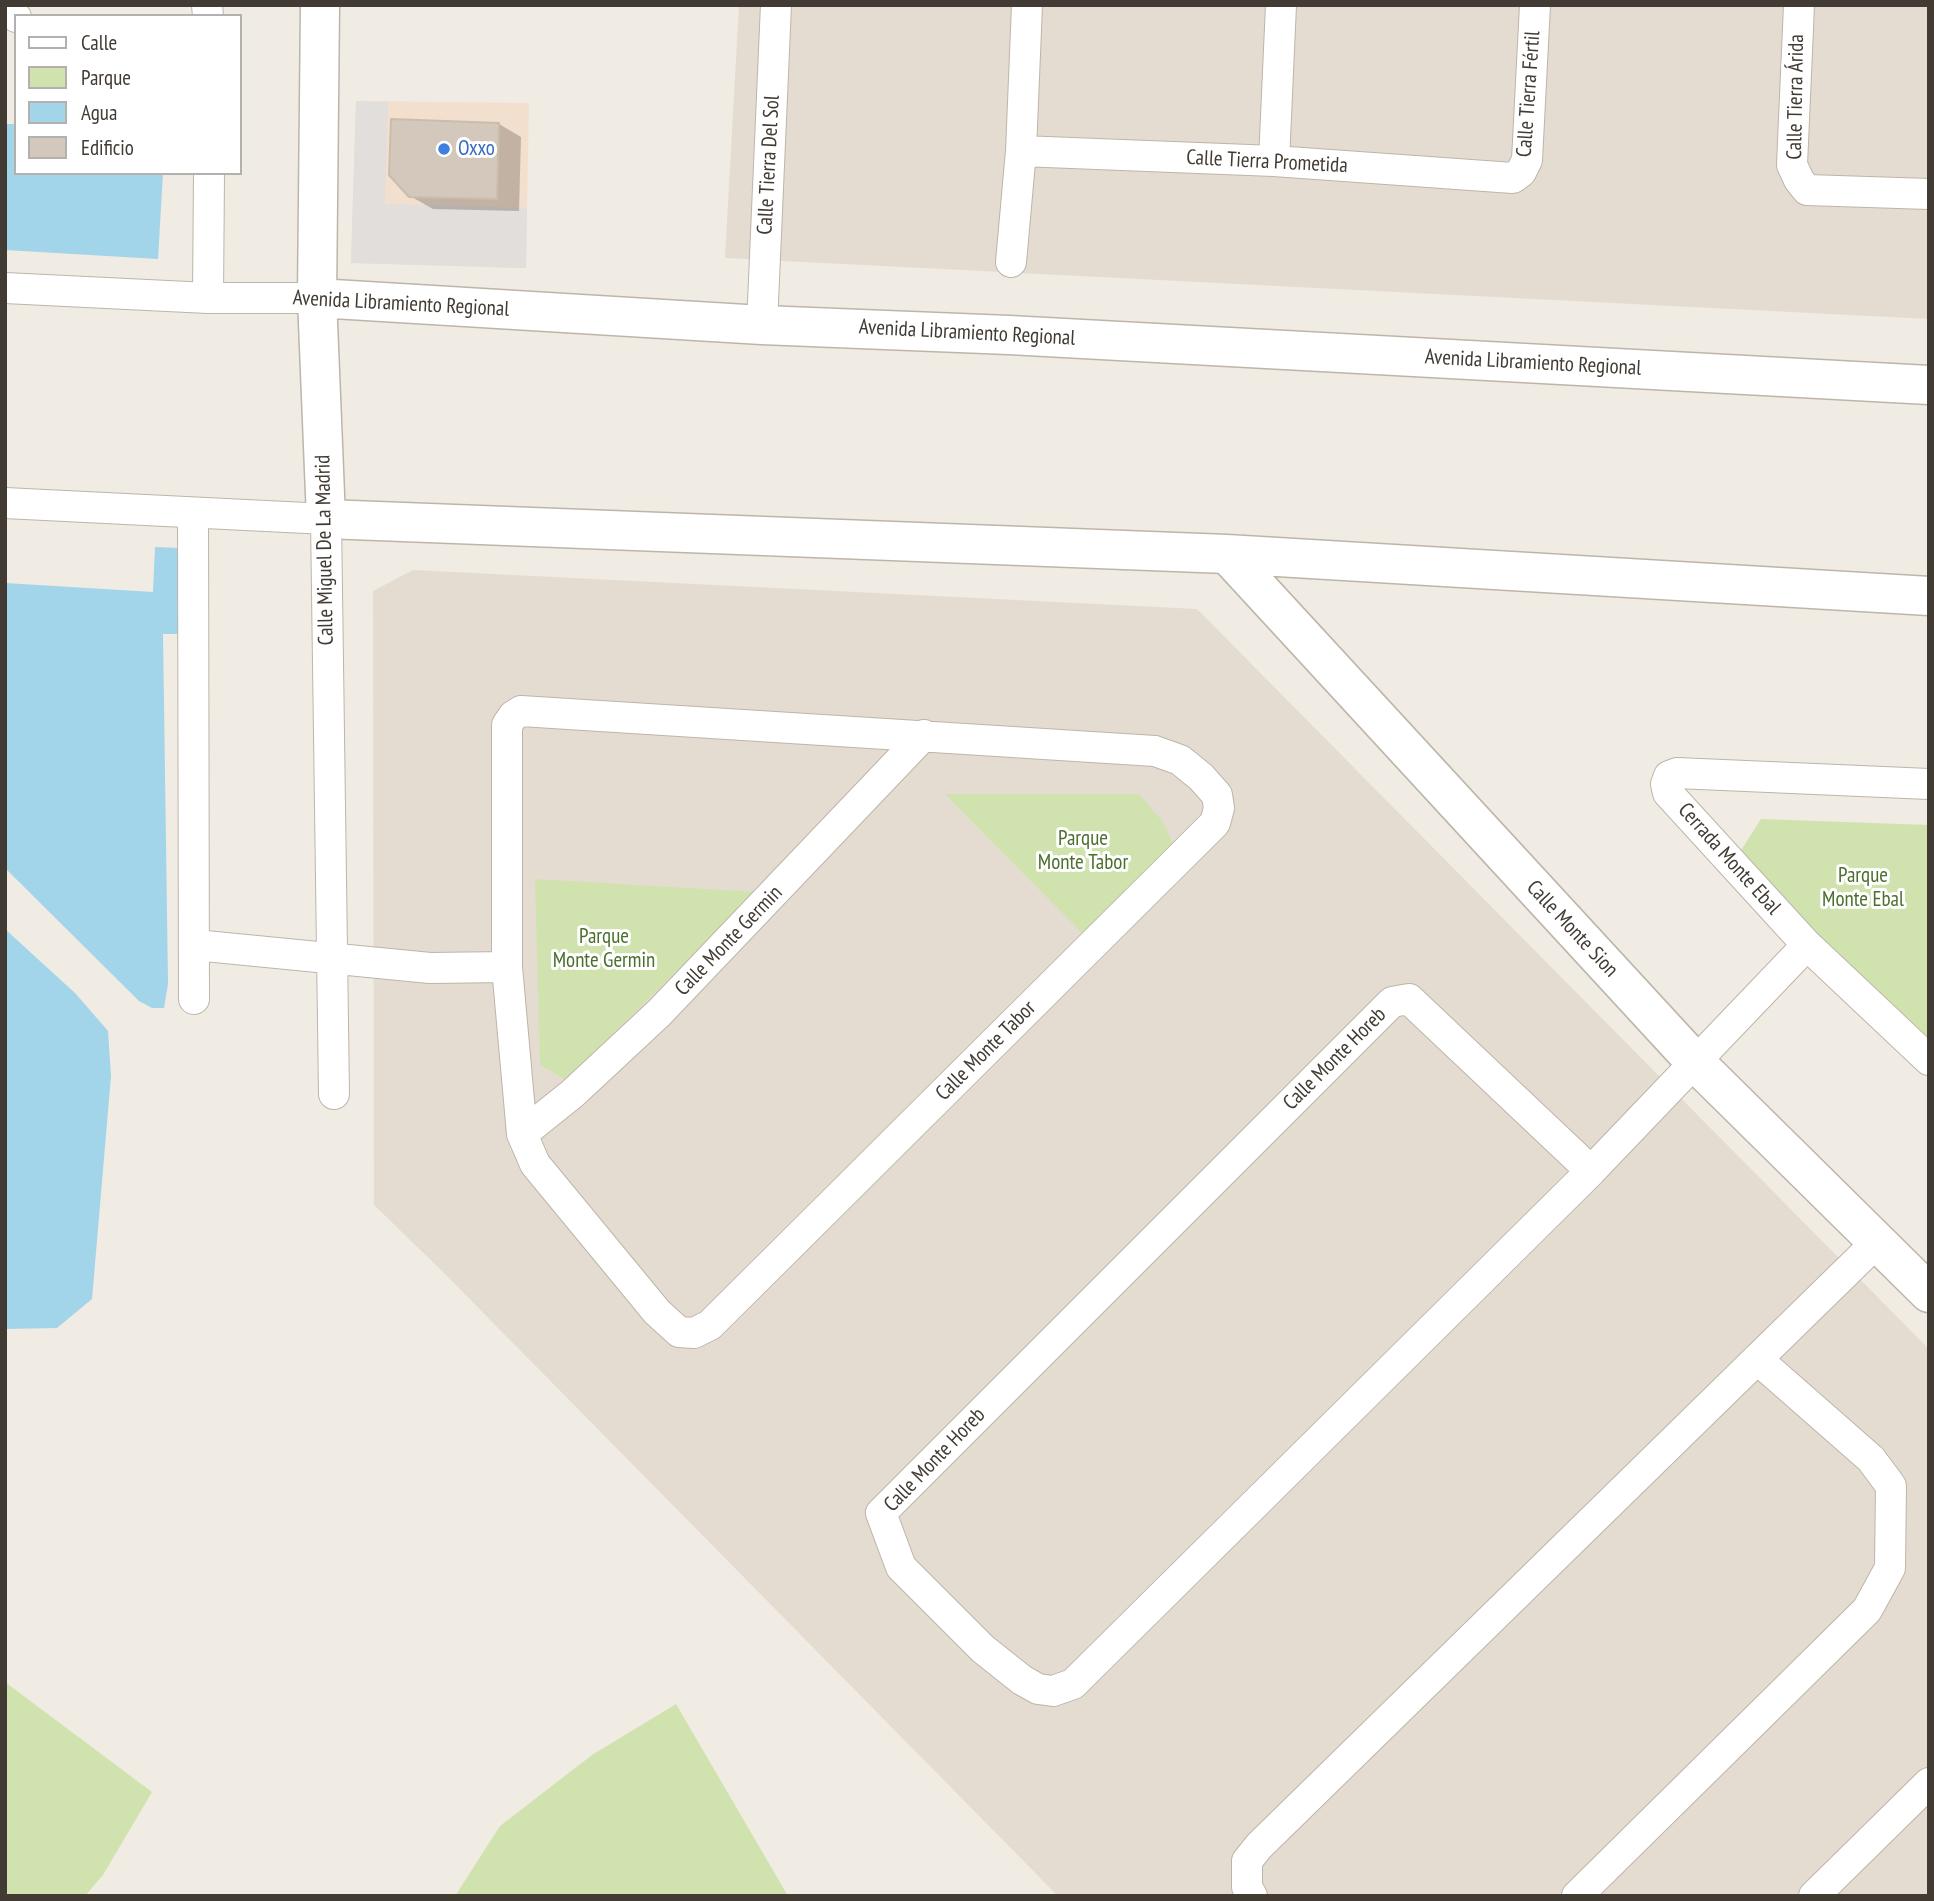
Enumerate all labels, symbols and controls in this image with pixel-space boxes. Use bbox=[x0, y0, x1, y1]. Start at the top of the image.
legend bbox=[14, 14, 242, 175]
text: Calle bbox=[81, 29, 117, 56]
street label: Calle Tierra Fértil bbox=[1512, 30, 1546, 158]
street label: Calle Tierra Árida bbox=[1782, 34, 1810, 160]
text: Parque bbox=[81, 64, 131, 91]
street label: Calle Tierra Del Sol bbox=[753, 95, 785, 235]
text: Agua bbox=[81, 99, 117, 126]
text: Edificio bbox=[81, 134, 134, 161]
place label: Oxxo bbox=[458, 136, 495, 162]
marker: Oxxo bbox=[436, 141, 452, 157]
street label: Calle Tierra Prometida bbox=[1186, 145, 1348, 179]
street label: Avenida Libramiento Regional bbox=[292, 286, 510, 322]
street label: Avenida Libramiento Regional bbox=[858, 315, 1076, 351]
street label: Avenida Libramiento Regional bbox=[1424, 345, 1642, 381]
street label: Calle Miguel De La Madrid bbox=[311, 455, 339, 645]
street label: Cerrada Monte Ebal bbox=[1672, 798, 1786, 920]
park label: Parque Monte Tabor bbox=[1038, 826, 1128, 876]
park label: Parque Monte Ebal bbox=[1822, 863, 1904, 913]
street label: Calle Monte Sion bbox=[1521, 875, 1623, 983]
street label: Calle Monte Germin bbox=[670, 881, 788, 1001]
park label: Parque Monte Germin bbox=[553, 924, 655, 974]
street label: Calle Monte Tabor bbox=[931, 996, 1041, 1106]
street label: Calle Monte Horeb bbox=[1278, 1002, 1392, 1116]
street label: Calle Monte Horeb bbox=[879, 1403, 991, 1517]

